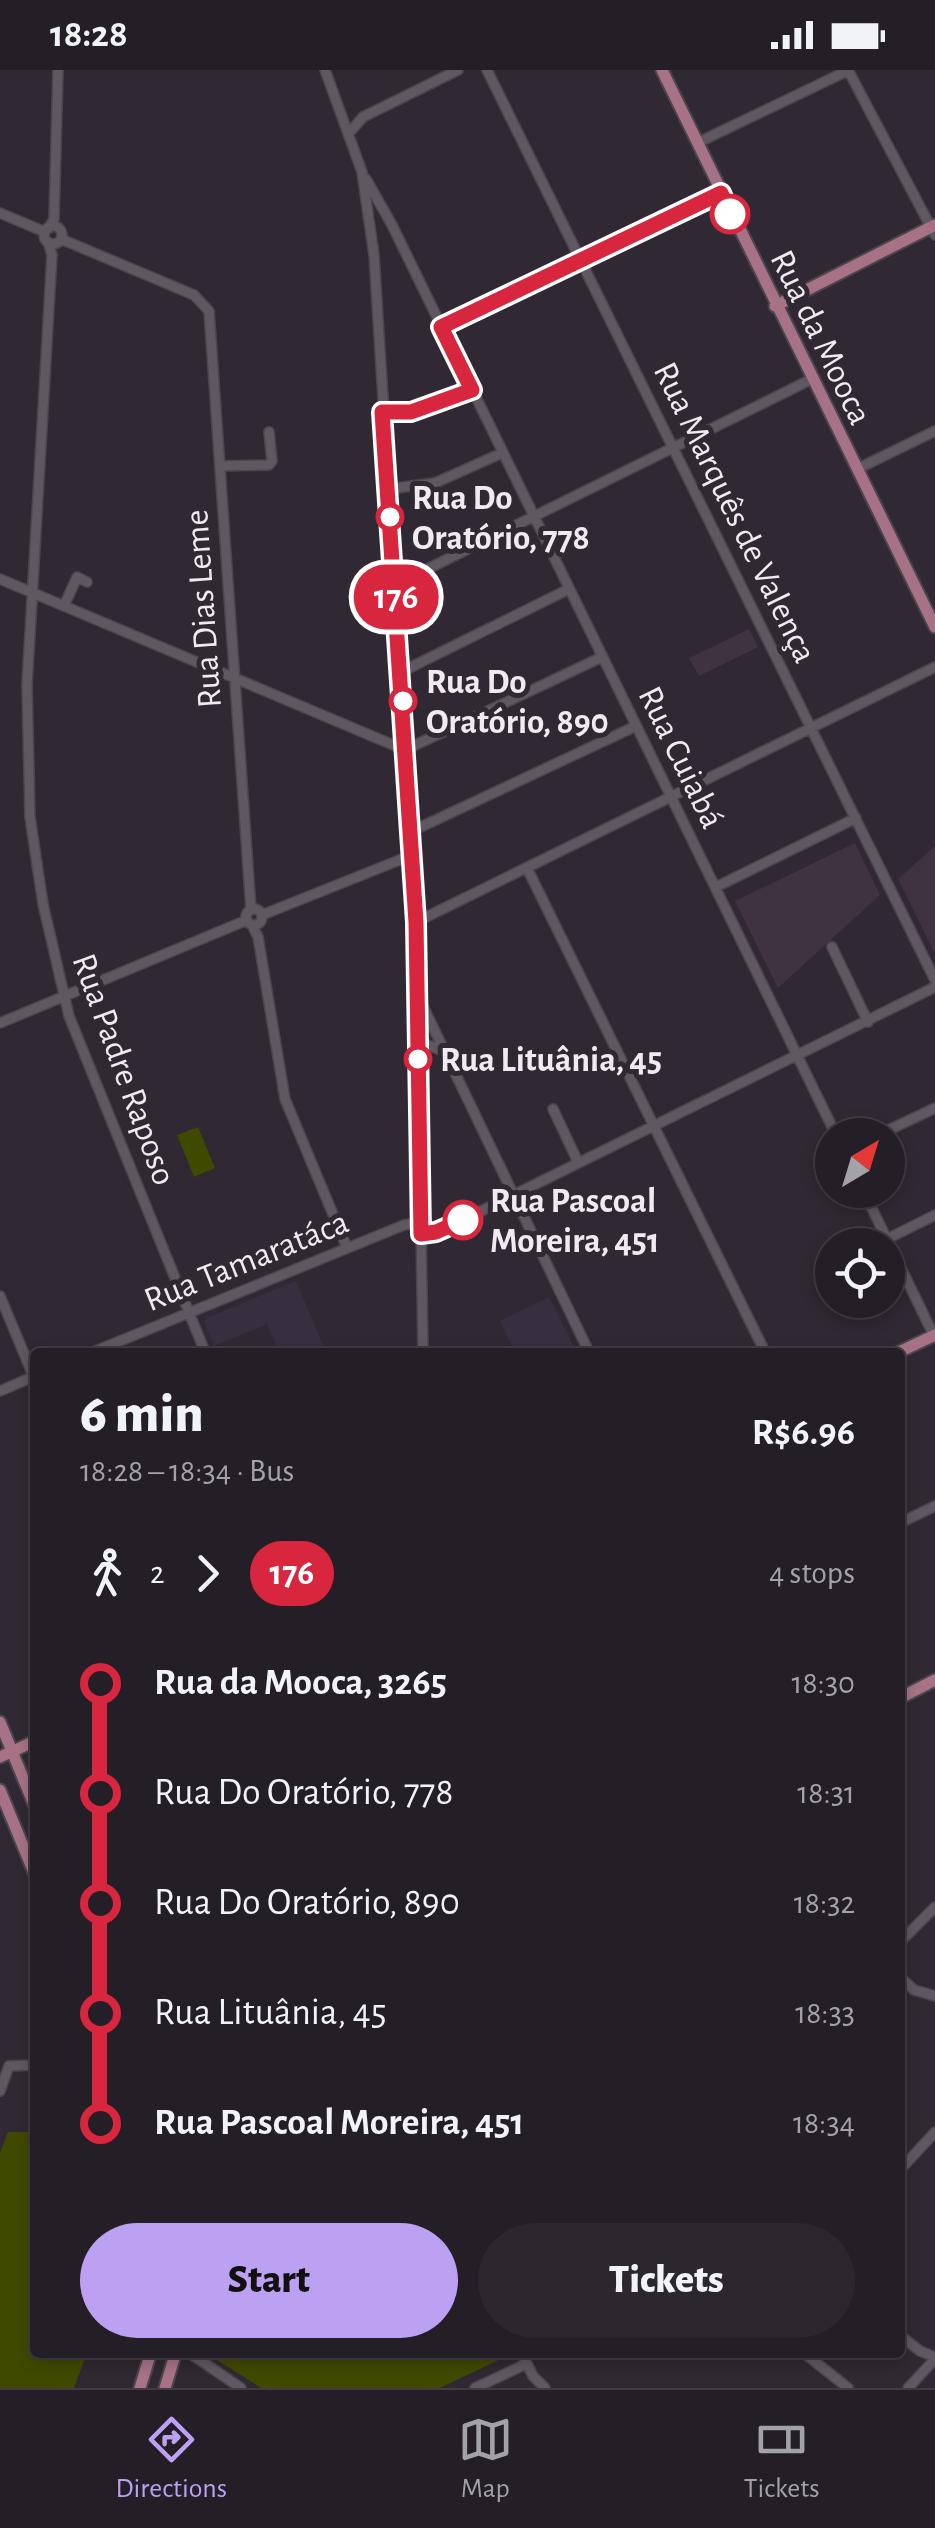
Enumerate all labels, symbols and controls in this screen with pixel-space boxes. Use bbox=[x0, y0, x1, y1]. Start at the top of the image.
text: 18:28 bbox=[50, 16, 128, 54]
unlabelled marker bbox=[711, 195, 749, 233]
street label: Rua da Mooca bbox=[763, 245, 878, 430]
street label: Rua Marquês de Valença bbox=[647, 357, 823, 668]
place label: Rua Do Oratório, 778 bbox=[412, 481, 590, 556]
marker: Rua Do Oratório, 778 bbox=[377, 504, 403, 530]
street label: Rua Dias Leme bbox=[179, 508, 228, 709]
line badge: 176 bbox=[338, 564, 454, 630]
text: 176 bbox=[374, 580, 418, 615]
place label: Rua Do Oratório, 890 bbox=[426, 665, 609, 740]
street label: Rua Cuiabá bbox=[631, 681, 730, 834]
marker: Rua Do Oratório, 890 bbox=[390, 688, 416, 714]
street label: Rua Padre Raposo bbox=[66, 949, 182, 1190]
place label: Rua Lituânia, 45 bbox=[440, 1043, 662, 1078]
marker: Rua Lituânia, 45 bbox=[405, 1046, 431, 1072]
north arrow bbox=[815, 1118, 905, 1208]
map controls bbox=[815, 1118, 905, 1318]
place label: Rua Pascoal Moreira, 451 bbox=[490, 1184, 660, 1259]
marker: Rua Pascoal Moreira, 451 bbox=[444, 1201, 482, 1239]
street label: Rua Tamaratáca bbox=[140, 1205, 354, 1318]
button: locate bbox=[815, 1228, 905, 1318]
text: 6 min bbox=[80, 1387, 204, 1442]
text: R$6.96 bbox=[752, 1414, 855, 1452]
text: 18:28 – 18:34 · Bus bbox=[80, 1455, 294, 1487]
icon: walk bbox=[80, 1546, 135, 1601]
icon: forward bbox=[180, 1546, 235, 1601]
text: 176 bbox=[270, 1556, 314, 1591]
text: 2 bbox=[150, 1557, 165, 1589]
text: 4 stops bbox=[769, 1557, 855, 1589]
text: Rua da Mooca, 3265 bbox=[154, 1664, 447, 1702]
text: 18:30 bbox=[791, 1667, 855, 1699]
text: Rua Do Oratório, 778 bbox=[154, 1774, 453, 1812]
text: 18:31 bbox=[797, 1777, 855, 1809]
text: Rua Do Oratório, 890 bbox=[154, 1884, 460, 1922]
text: 18:32 bbox=[794, 1887, 855, 1919]
text: Rua Lituânia, 45 bbox=[154, 1994, 387, 2032]
text: 18:33 bbox=[795, 1997, 855, 2029]
text: Rua Pascoal Moreira, 451 bbox=[154, 2104, 524, 2142]
text: 18:34 bbox=[793, 2107, 855, 2139]
button: Start bbox=[80, 2223, 458, 2338]
button: Tickets bbox=[478, 2223, 855, 2338]
tab: Directions bbox=[115, 2412, 227, 2506]
tab: Map bbox=[458, 2412, 513, 2506]
tab: Tickets bbox=[744, 2412, 820, 2506]

